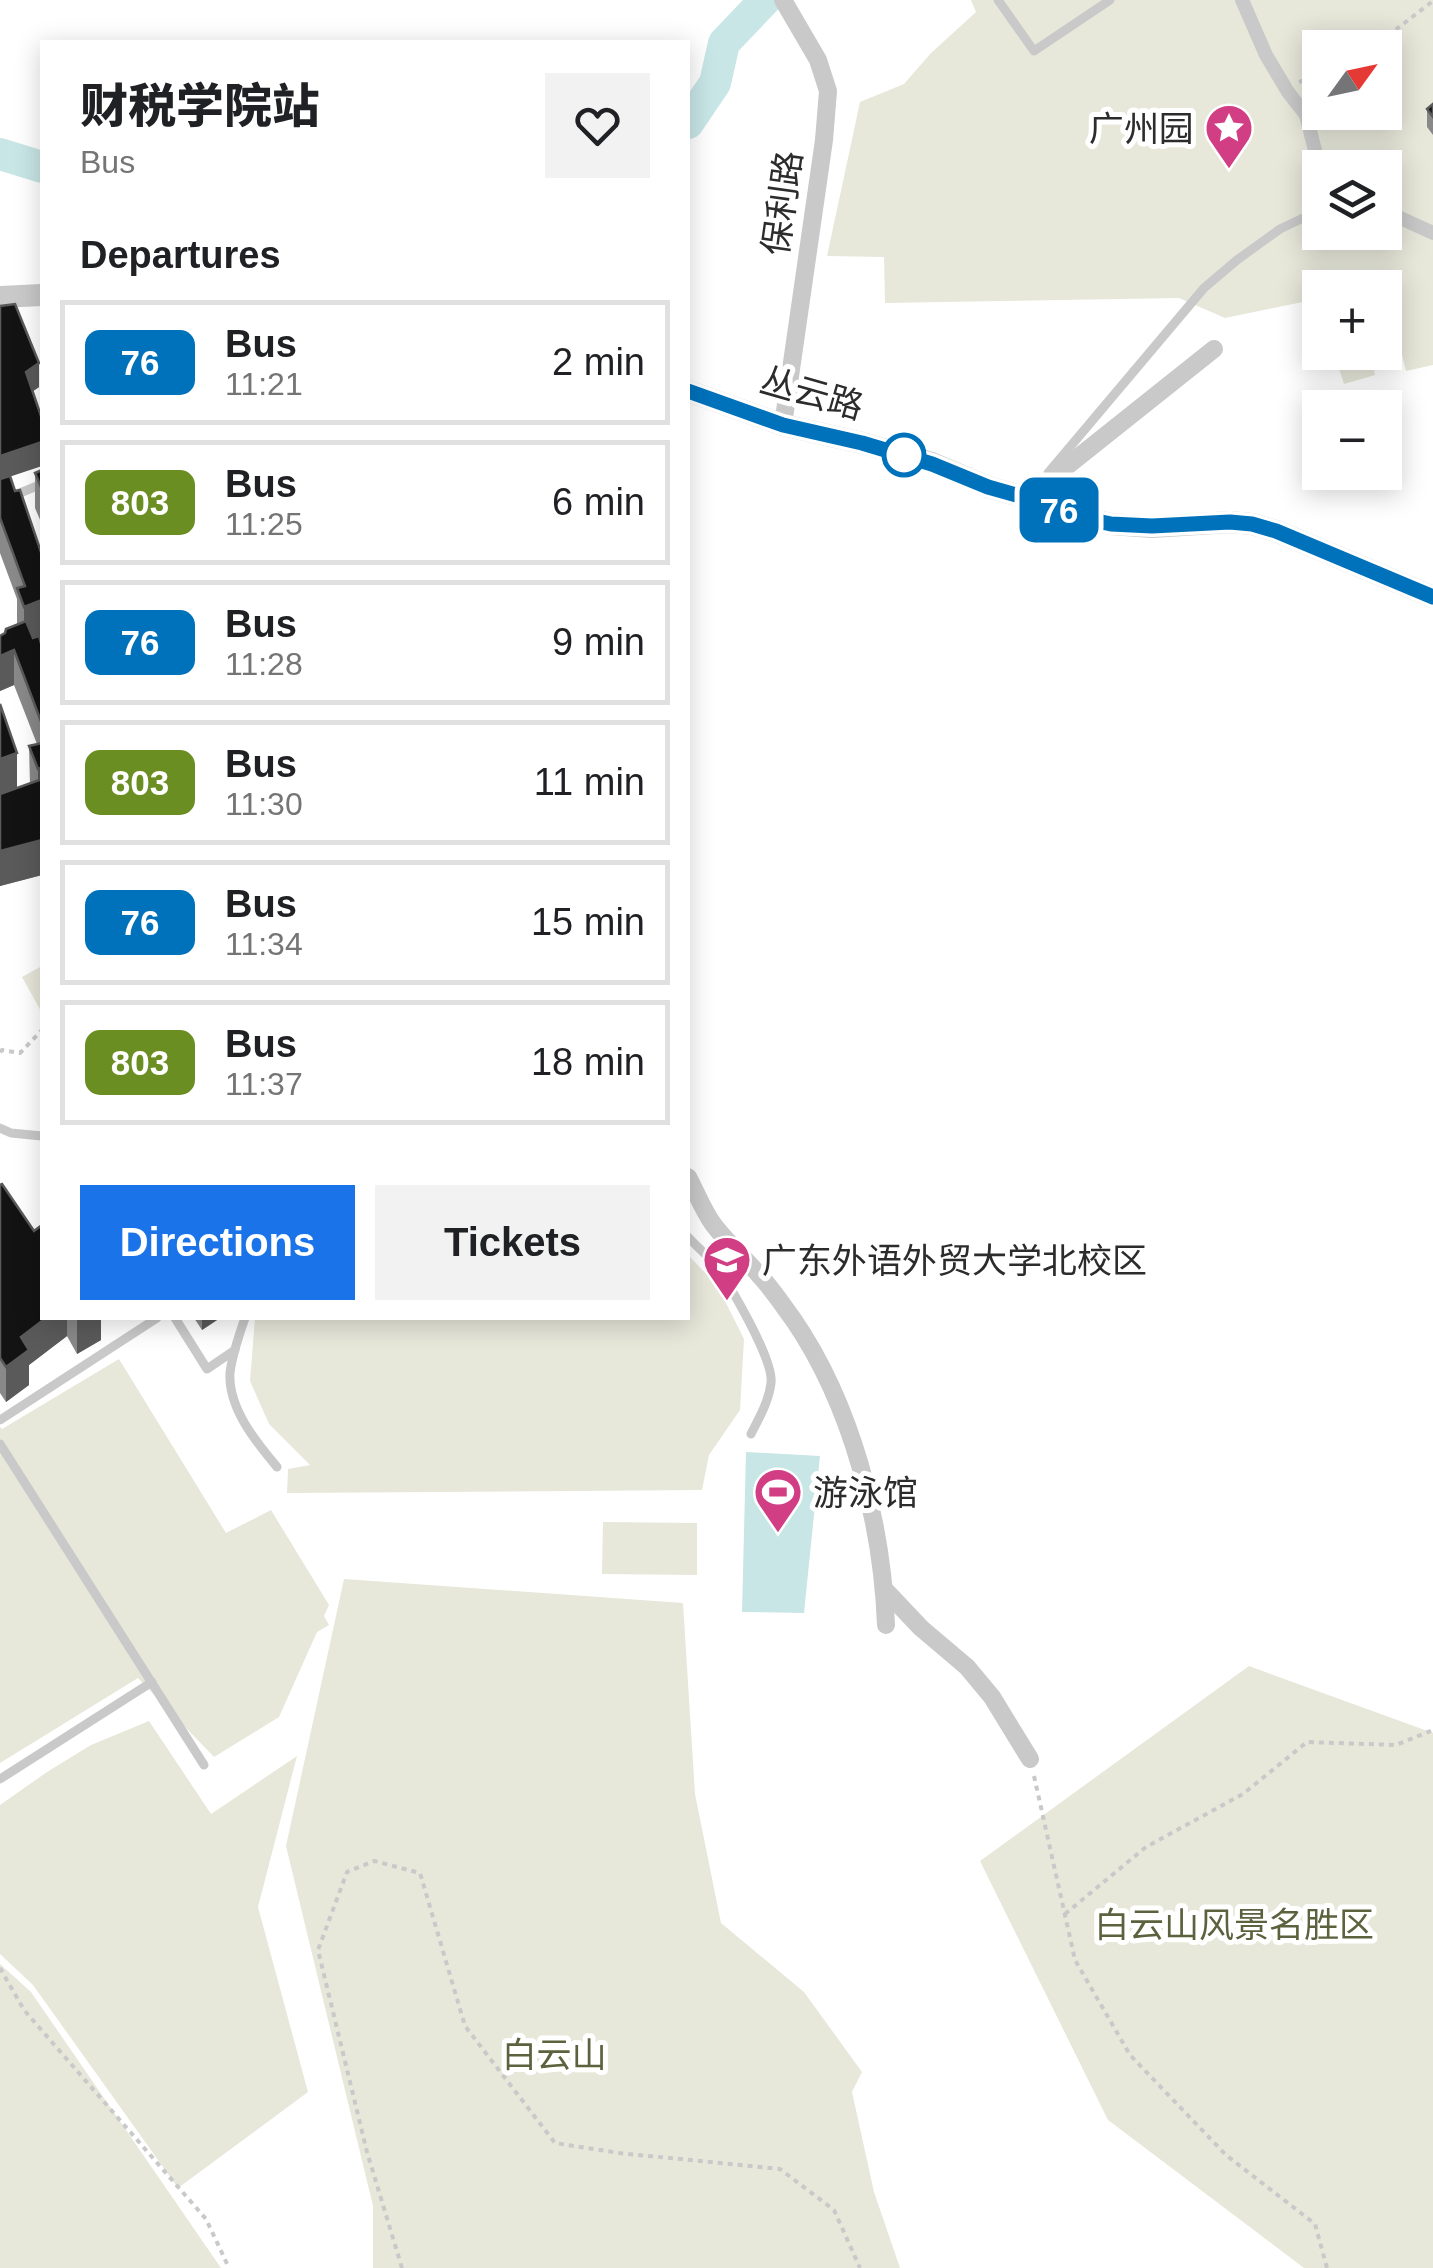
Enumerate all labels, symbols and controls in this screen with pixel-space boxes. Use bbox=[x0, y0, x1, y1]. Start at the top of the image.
north arrow bbox=[1302, 30, 1402, 130]
map controls bbox=[1302, 30, 1402, 490]
button: heart bbox=[545, 73, 650, 178]
text: 财税学院站 bbox=[80, 80, 320, 133]
place icon: 广州园 bbox=[1203, 102, 1255, 170]
place label: 广州园 bbox=[1089, 109, 1194, 148]
text: Bus bbox=[80, 144, 135, 180]
street label: 保利路 bbox=[755, 148, 809, 258]
button: layers bbox=[1302, 150, 1402, 250]
text: Departures bbox=[80, 234, 281, 276]
button: + bbox=[1302, 270, 1402, 370]
text: Bus bbox=[225, 323, 297, 365]
text: 2 min bbox=[552, 341, 645, 383]
text: 76 bbox=[121, 343, 159, 382]
street label: 丛云路 bbox=[756, 360, 868, 426]
text: 11:21 bbox=[225, 366, 303, 402]
button: − bbox=[1302, 390, 1402, 490]
unlabelled marker bbox=[883, 434, 925, 476]
text: Bus bbox=[225, 463, 297, 505]
line badge: 76 bbox=[1014, 478, 1104, 542]
text: 6 min bbox=[552, 481, 645, 523]
text: 803 bbox=[111, 483, 169, 522]
text: 76 bbox=[1040, 491, 1078, 530]
text: 11:25 bbox=[225, 506, 303, 542]
text: Bus bbox=[225, 603, 297, 645]
text: 9 min bbox=[552, 621, 645, 663]
text: 76 bbox=[121, 623, 159, 662]
text: 11:28 bbox=[225, 646, 303, 682]
text: Bus bbox=[225, 743, 297, 785]
text: 11 min bbox=[534, 761, 645, 803]
text: 803 bbox=[111, 763, 169, 802]
text: 11:30 bbox=[225, 786, 303, 822]
text: Bus bbox=[225, 883, 297, 925]
text: 15 min bbox=[531, 901, 645, 943]
text: 76 bbox=[121, 903, 159, 942]
text: 11:34 bbox=[225, 926, 303, 962]
text: Bus bbox=[225, 1023, 297, 1065]
text: 18 min bbox=[531, 1041, 645, 1083]
text: 803 bbox=[111, 1043, 169, 1082]
text: 11:37 bbox=[225, 1066, 303, 1102]
button: Directions bbox=[80, 1185, 355, 1300]
button: Tickets bbox=[375, 1185, 650, 1300]
school or university icon: 广东外语外贸大学北校区 bbox=[701, 1234, 753, 1302]
place label: 广东外语外贸大学北校区 bbox=[762, 1241, 1147, 1280]
sports icon: 游泳馆 bbox=[752, 1466, 804, 1534]
place label: 游泳馆 bbox=[813, 1473, 918, 1512]
park label: 白云山风景名胜区 bbox=[1094, 1905, 1374, 1944]
park label: 白云山 bbox=[501, 2035, 607, 2074]

